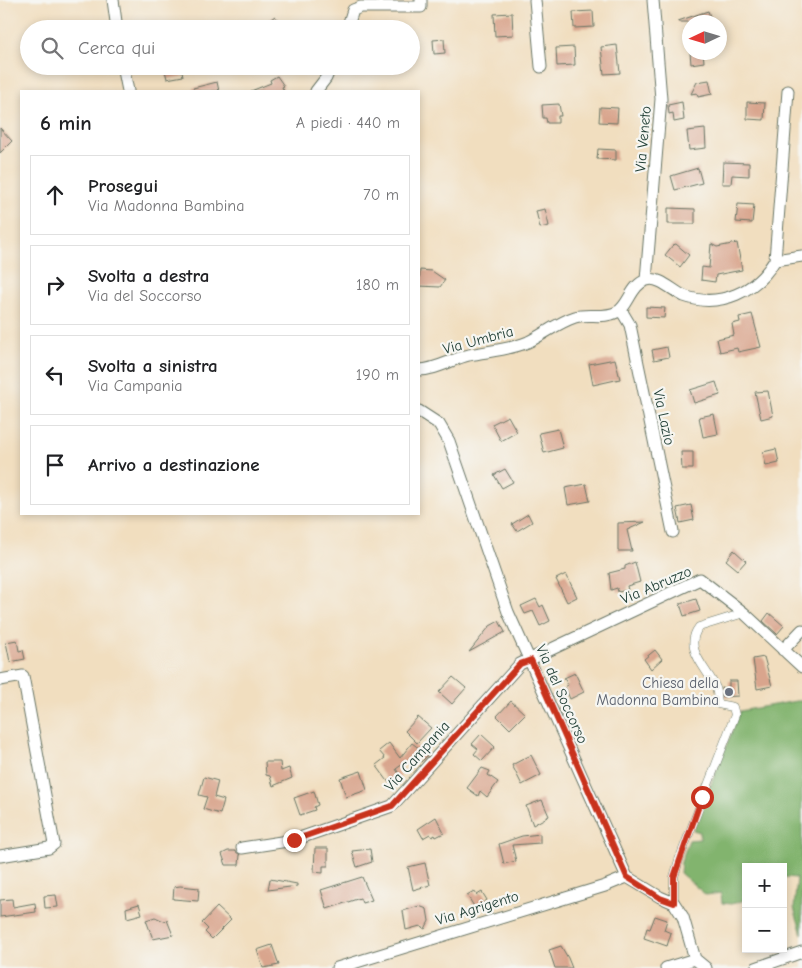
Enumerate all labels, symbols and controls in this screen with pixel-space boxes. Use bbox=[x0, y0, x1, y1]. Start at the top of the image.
north arrow bbox=[682, 15, 727, 60]
search box bbox=[20, 20, 420, 75]
icon: search bbox=[38, 34, 66, 62]
text: Cerca qui bbox=[78, 37, 155, 59]
street label: Via Veneto bbox=[631, 105, 655, 173]
text: 6 min bbox=[40, 111, 92, 135]
text: A piedi · 440 m bbox=[296, 114, 400, 132]
text: Prosegui bbox=[88, 175, 158, 197]
icon: ahead bbox=[41, 181, 69, 209]
text: 70 m bbox=[363, 186, 399, 204]
text: Via Madonna Bambina bbox=[88, 197, 244, 215]
text: Svolta a destra bbox=[88, 265, 209, 287]
icon: right bbox=[41, 271, 69, 299]
text: 180 m bbox=[356, 276, 399, 294]
text: Via del Soccorso bbox=[88, 287, 202, 305]
street label: Via Umbria bbox=[441, 322, 515, 358]
text: Svolta a sinistra bbox=[88, 355, 218, 377]
icon: left bbox=[41, 361, 69, 389]
text: 190 m bbox=[356, 366, 399, 384]
text: Via Campania bbox=[88, 377, 183, 395]
street label: Via Lazio bbox=[649, 387, 679, 447]
icon: arrive bbox=[41, 451, 69, 479]
text: Arrivo a destinazione bbox=[88, 454, 260, 476]
street label: Via Abruzzo bbox=[618, 562, 694, 608]
street label: Via del Soccorso bbox=[532, 642, 592, 746]
place label: Chiesa della Madonna Bambina bbox=[597, 674, 719, 709]
marker: Chiesa della Madonna Bambina bbox=[723, 686, 735, 698]
street label: Via Campania bbox=[381, 717, 453, 795]
route start bbox=[691, 786, 714, 809]
route end bbox=[283, 829, 306, 852]
map controls bbox=[742, 863, 787, 953]
button: + bbox=[742, 863, 787, 908]
street label: Via Agrigento bbox=[433, 887, 521, 929]
button: − bbox=[742, 908, 787, 953]

